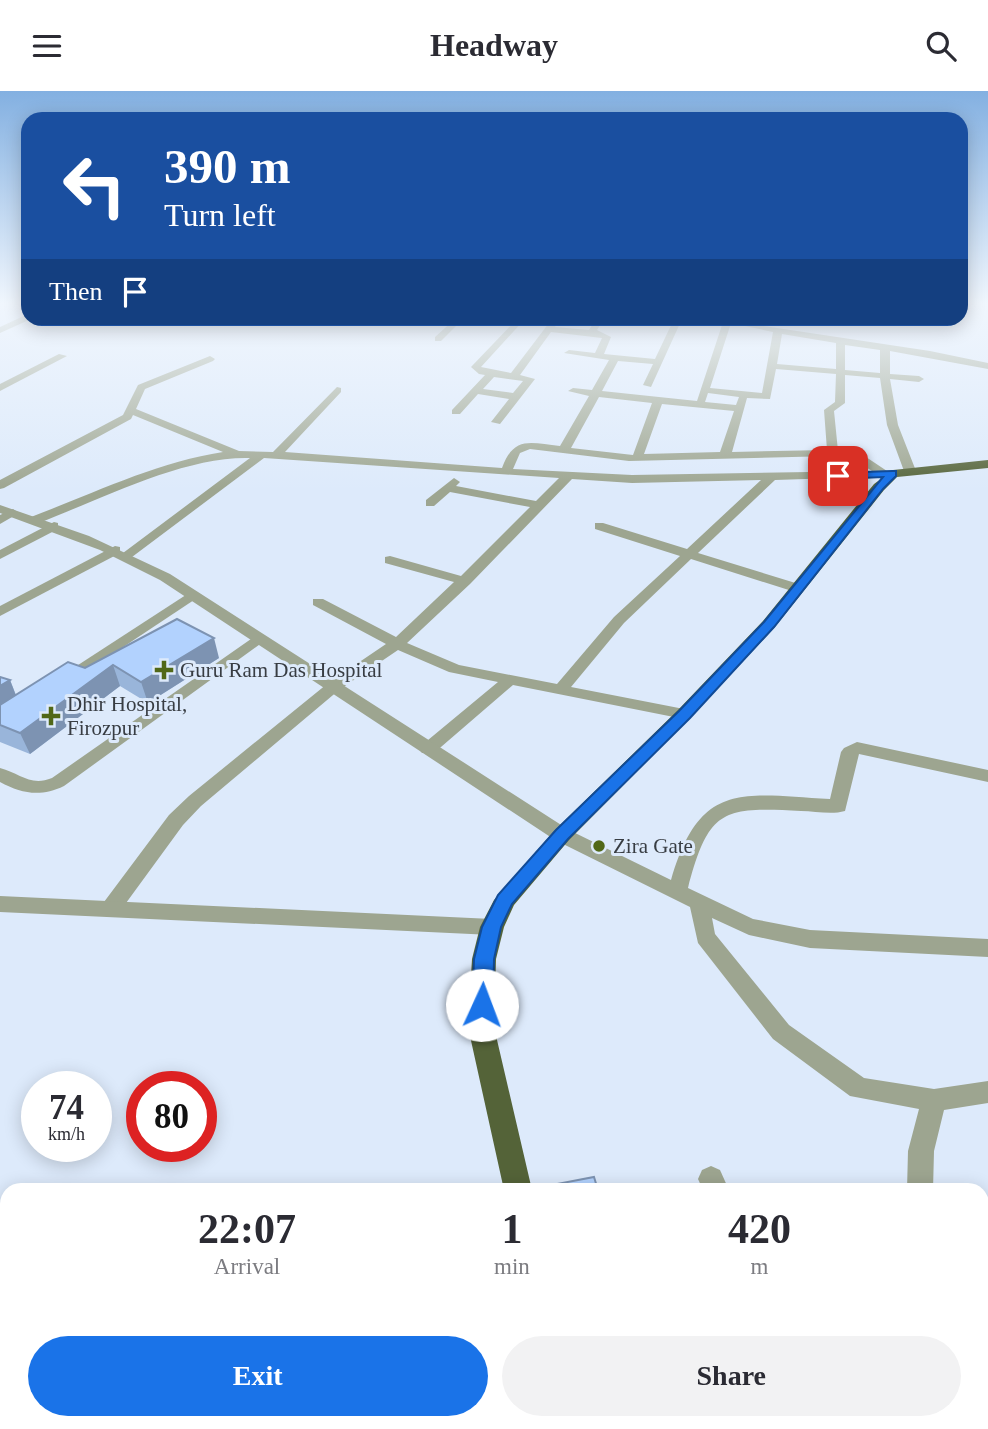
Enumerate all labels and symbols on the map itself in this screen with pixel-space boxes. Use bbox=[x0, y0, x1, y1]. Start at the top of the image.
pin bbox=[808, 446, 868, 506]
place label: Guru Ram Das Hospital bbox=[180, 658, 383, 682]
marker: Guru Ram Das Hospital bbox=[154, 660, 174, 680]
place label: Dhir Hospital, Firozpur bbox=[67, 692, 187, 740]
marker: Dhir Hospital, Firozpur bbox=[41, 706, 61, 726]
place label: Zira Gate bbox=[613, 834, 693, 858]
marker: Zira Gate bbox=[591, 838, 607, 854]
position arrow bbox=[445, 968, 519, 1042]
speed limit sign: 80 bbox=[126, 1071, 217, 1162]

